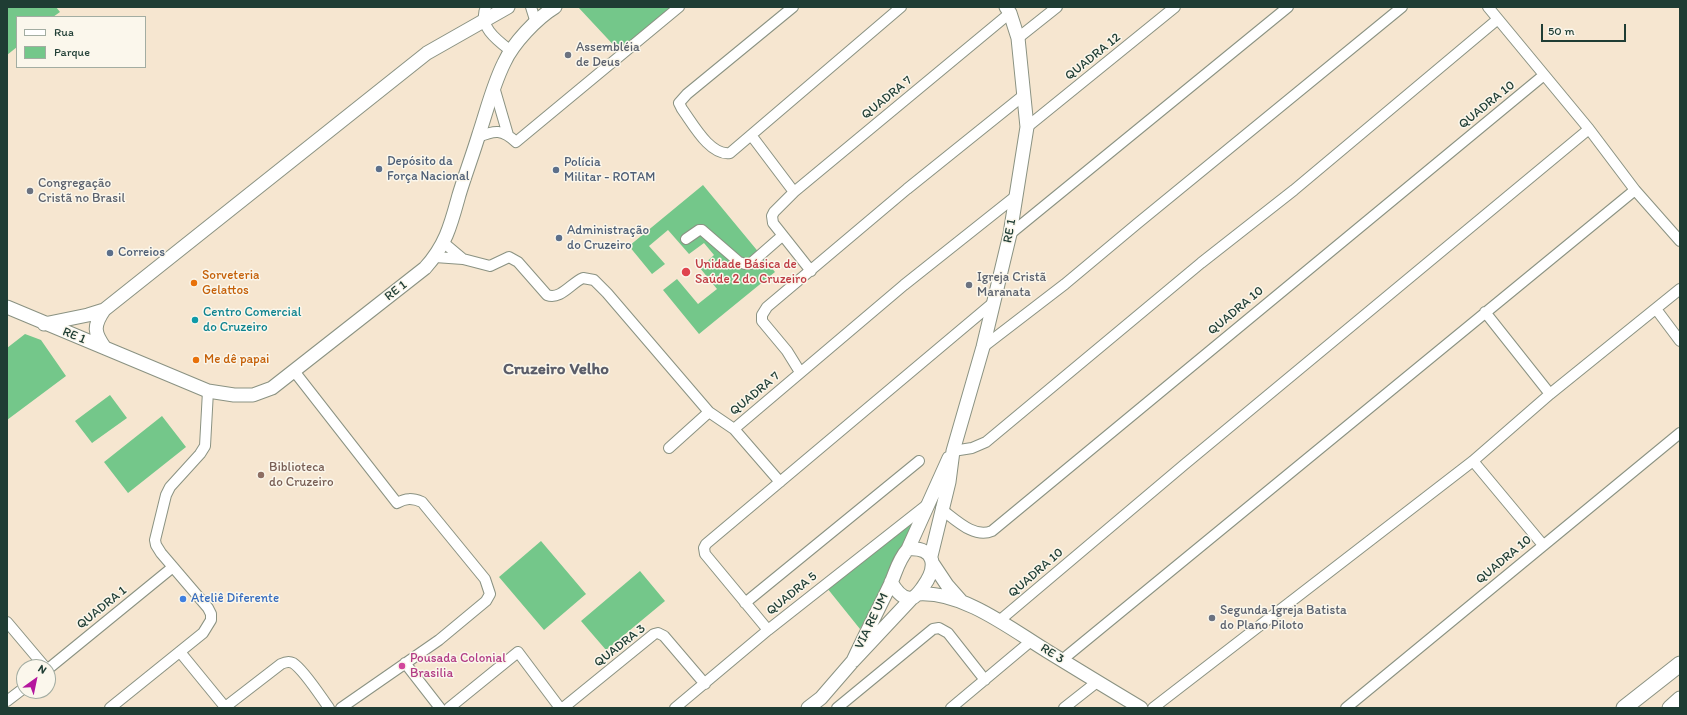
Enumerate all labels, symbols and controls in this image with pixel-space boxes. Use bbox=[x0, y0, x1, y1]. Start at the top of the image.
legend bbox=[16, 16, 146, 68]
scale bar bbox=[1543, 16, 1628, 42]
text: 50 m bbox=[1548, 24, 1574, 38]
text: Rua bbox=[54, 25, 74, 39]
street label: QUADRA 12 bbox=[1062, 30, 1124, 84]
place label: Assembléia de Deus bbox=[576, 40, 640, 71]
text: Parque bbox=[54, 45, 90, 59]
marker: Assembléia de Deus bbox=[563, 50, 573, 60]
street label: QUADRA 7 bbox=[859, 73, 915, 123]
street label: QUADRA 10 bbox=[1456, 78, 1518, 132]
place label: Depósito da Força Nacional bbox=[387, 154, 469, 185]
place label: Polícia Militar - ROTAM bbox=[564, 155, 655, 186]
marker: Depósito da Força Nacional bbox=[374, 164, 384, 174]
marker: Polícia Militar - ROTAM bbox=[551, 165, 561, 175]
place label: Congregação Cristã no Brasil bbox=[38, 176, 125, 207]
marker: Congregação Cristã no Brasil bbox=[25, 186, 35, 196]
street label: RE 1 bbox=[1000, 218, 1020, 244]
place label: Administração do Cruzeiro bbox=[567, 223, 649, 254]
marker: Administração do Cruzeiro bbox=[554, 233, 564, 243]
place label: Correios bbox=[118, 245, 165, 261]
marker: Correios bbox=[105, 248, 115, 258]
place label: Unidade Básica de Saúde 2 do Cruzeiro bbox=[695, 257, 807, 288]
marker: Unidade Básica de Saúde 2 do Cruzeiro bbox=[680, 266, 692, 278]
place label: Sorveteria Gelattos bbox=[202, 268, 259, 299]
place label: Igreja Cristã Maranata bbox=[977, 270, 1046, 301]
street label: RE 1 bbox=[382, 277, 410, 305]
marker: Sorveteria Gelattos bbox=[189, 278, 199, 288]
marker: Igreja Cristã Maranata bbox=[964, 280, 974, 290]
street label: QUADRA 10 bbox=[1205, 283, 1267, 339]
place label: Centro Comercial do Cruzeiro bbox=[203, 305, 301, 336]
marker: Centro Comercial do Cruzeiro bbox=[190, 315, 200, 325]
street label: RE 1 bbox=[60, 324, 88, 348]
place label: Me dê papai bbox=[204, 352, 269, 368]
marker: Me dê papai bbox=[191, 355, 201, 365]
district label: Cruzeiro Velho bbox=[503, 360, 609, 380]
street label: QUADRA 7 bbox=[727, 369, 783, 419]
place label: Biblioteca do Cruzeiro bbox=[269, 460, 334, 491]
marker: Biblioteca do Cruzeiro bbox=[256, 470, 266, 480]
street label: QUADRA 10 bbox=[1473, 532, 1535, 588]
street label: QUADRA 10 bbox=[1005, 545, 1067, 601]
street label: QUADRA 5 bbox=[764, 569, 820, 619]
street label: QUADRA 1 bbox=[74, 583, 130, 633]
street label: VIA RE UM bbox=[852, 590, 892, 652]
place label: Ateliê Diferente bbox=[191, 591, 279, 607]
marker: Ateliê Diferente bbox=[178, 594, 188, 604]
place label: Segunda Igreja Batista do Plano Piloto bbox=[1220, 603, 1347, 634]
marker: Segunda Igreja Batista do Plano Piloto bbox=[1207, 613, 1217, 623]
street label: QUADRA 3 bbox=[591, 621, 649, 671]
street label: RE 3 bbox=[1037, 641, 1067, 667]
place label: Pousada Colonial Brasilia bbox=[410, 651, 506, 682]
north arrow bbox=[16, 659, 56, 699]
marker: Pousada Colonial Brasilia bbox=[397, 661, 407, 671]
text: N bbox=[36, 662, 49, 677]

